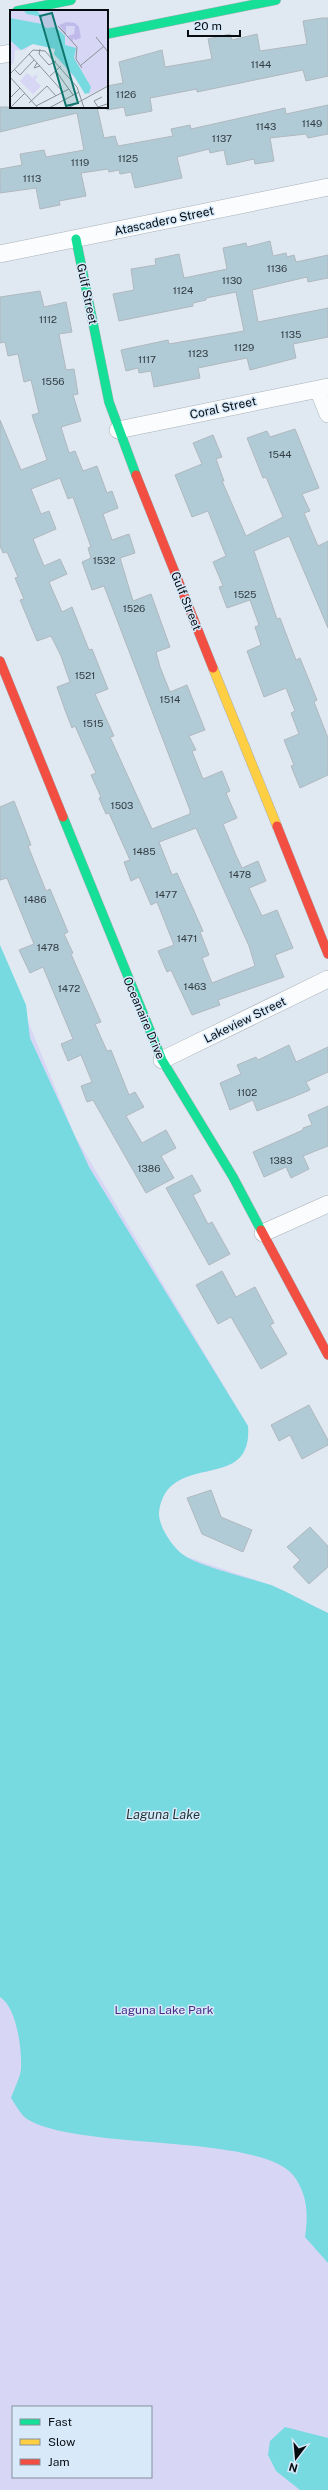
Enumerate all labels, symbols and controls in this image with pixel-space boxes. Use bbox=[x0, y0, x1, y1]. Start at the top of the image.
inset map bbox=[10, 10, 108, 108]
scale bar bbox=[188, 12, 240, 38]
text: 20 m bbox=[194, 19, 222, 33]
house number: 1144 bbox=[251, 58, 271, 70]
house number: 1126 bbox=[116, 88, 136, 100]
house number: 1149 bbox=[302, 117, 322, 129]
house number: 1143 bbox=[256, 120, 276, 132]
house number: 1137 bbox=[212, 132, 232, 144]
house number: 1125 bbox=[118, 152, 138, 164]
house number: 1119 bbox=[71, 156, 89, 168]
house number: 1113 bbox=[23, 172, 41, 184]
street label: Atascadero Street bbox=[113, 204, 215, 238]
street label: Gulf Street bbox=[74, 262, 100, 326]
house number: 1136 bbox=[267, 262, 287, 274]
house number: 1130 bbox=[222, 274, 242, 286]
house number: 1124 bbox=[173, 284, 193, 296]
house number: 1112 bbox=[39, 313, 57, 325]
house number: 1135 bbox=[281, 328, 301, 340]
house number: 1129 bbox=[234, 341, 254, 353]
house number: 1123 bbox=[188, 347, 208, 359]
house number: 1117 bbox=[138, 353, 156, 365]
house number: 1556 bbox=[41, 375, 65, 387]
street label: Coral Street bbox=[188, 394, 258, 422]
house number: 1544 bbox=[268, 448, 292, 460]
house number: 1532 bbox=[93, 554, 115, 566]
street label: Gulf Street bbox=[168, 570, 204, 633]
house number: 1525 bbox=[234, 588, 256, 600]
house number: 1526 bbox=[123, 602, 145, 614]
house number: 1521 bbox=[75, 669, 95, 681]
house number: 1514 bbox=[160, 693, 180, 705]
house number: 1515 bbox=[83, 717, 103, 729]
house number: 1503 bbox=[111, 799, 133, 811]
house number: 1485 bbox=[132, 845, 156, 857]
house number: 1478 bbox=[229, 868, 251, 880]
house number: 1477 bbox=[155, 888, 177, 900]
house number: 1486 bbox=[24, 893, 47, 905]
house number: 1471 bbox=[177, 932, 197, 944]
house number: 1478 bbox=[37, 941, 59, 953]
street label: Oceanaire Drive bbox=[120, 975, 168, 1061]
house number: 1463 bbox=[184, 980, 206, 992]
house number: 1472 bbox=[58, 982, 80, 994]
street label: Lakeview Street bbox=[202, 994, 289, 1046]
house number: 1102 bbox=[237, 1086, 257, 1098]
house number: 1383 bbox=[269, 1154, 293, 1166]
house number: 1386 bbox=[138, 1162, 160, 1174]
water label: Laguna Lake bbox=[126, 1807, 200, 1822]
park label: Laguna Lake Park bbox=[114, 2003, 214, 2017]
legend bbox=[12, 2406, 152, 2478]
text: Fast bbox=[48, 2415, 73, 2429]
text: Slow bbox=[48, 2435, 76, 2449]
north arrow bbox=[276, 2438, 316, 2478]
text: Jam bbox=[48, 2455, 70, 2469]
text: N bbox=[287, 2461, 299, 2475]

